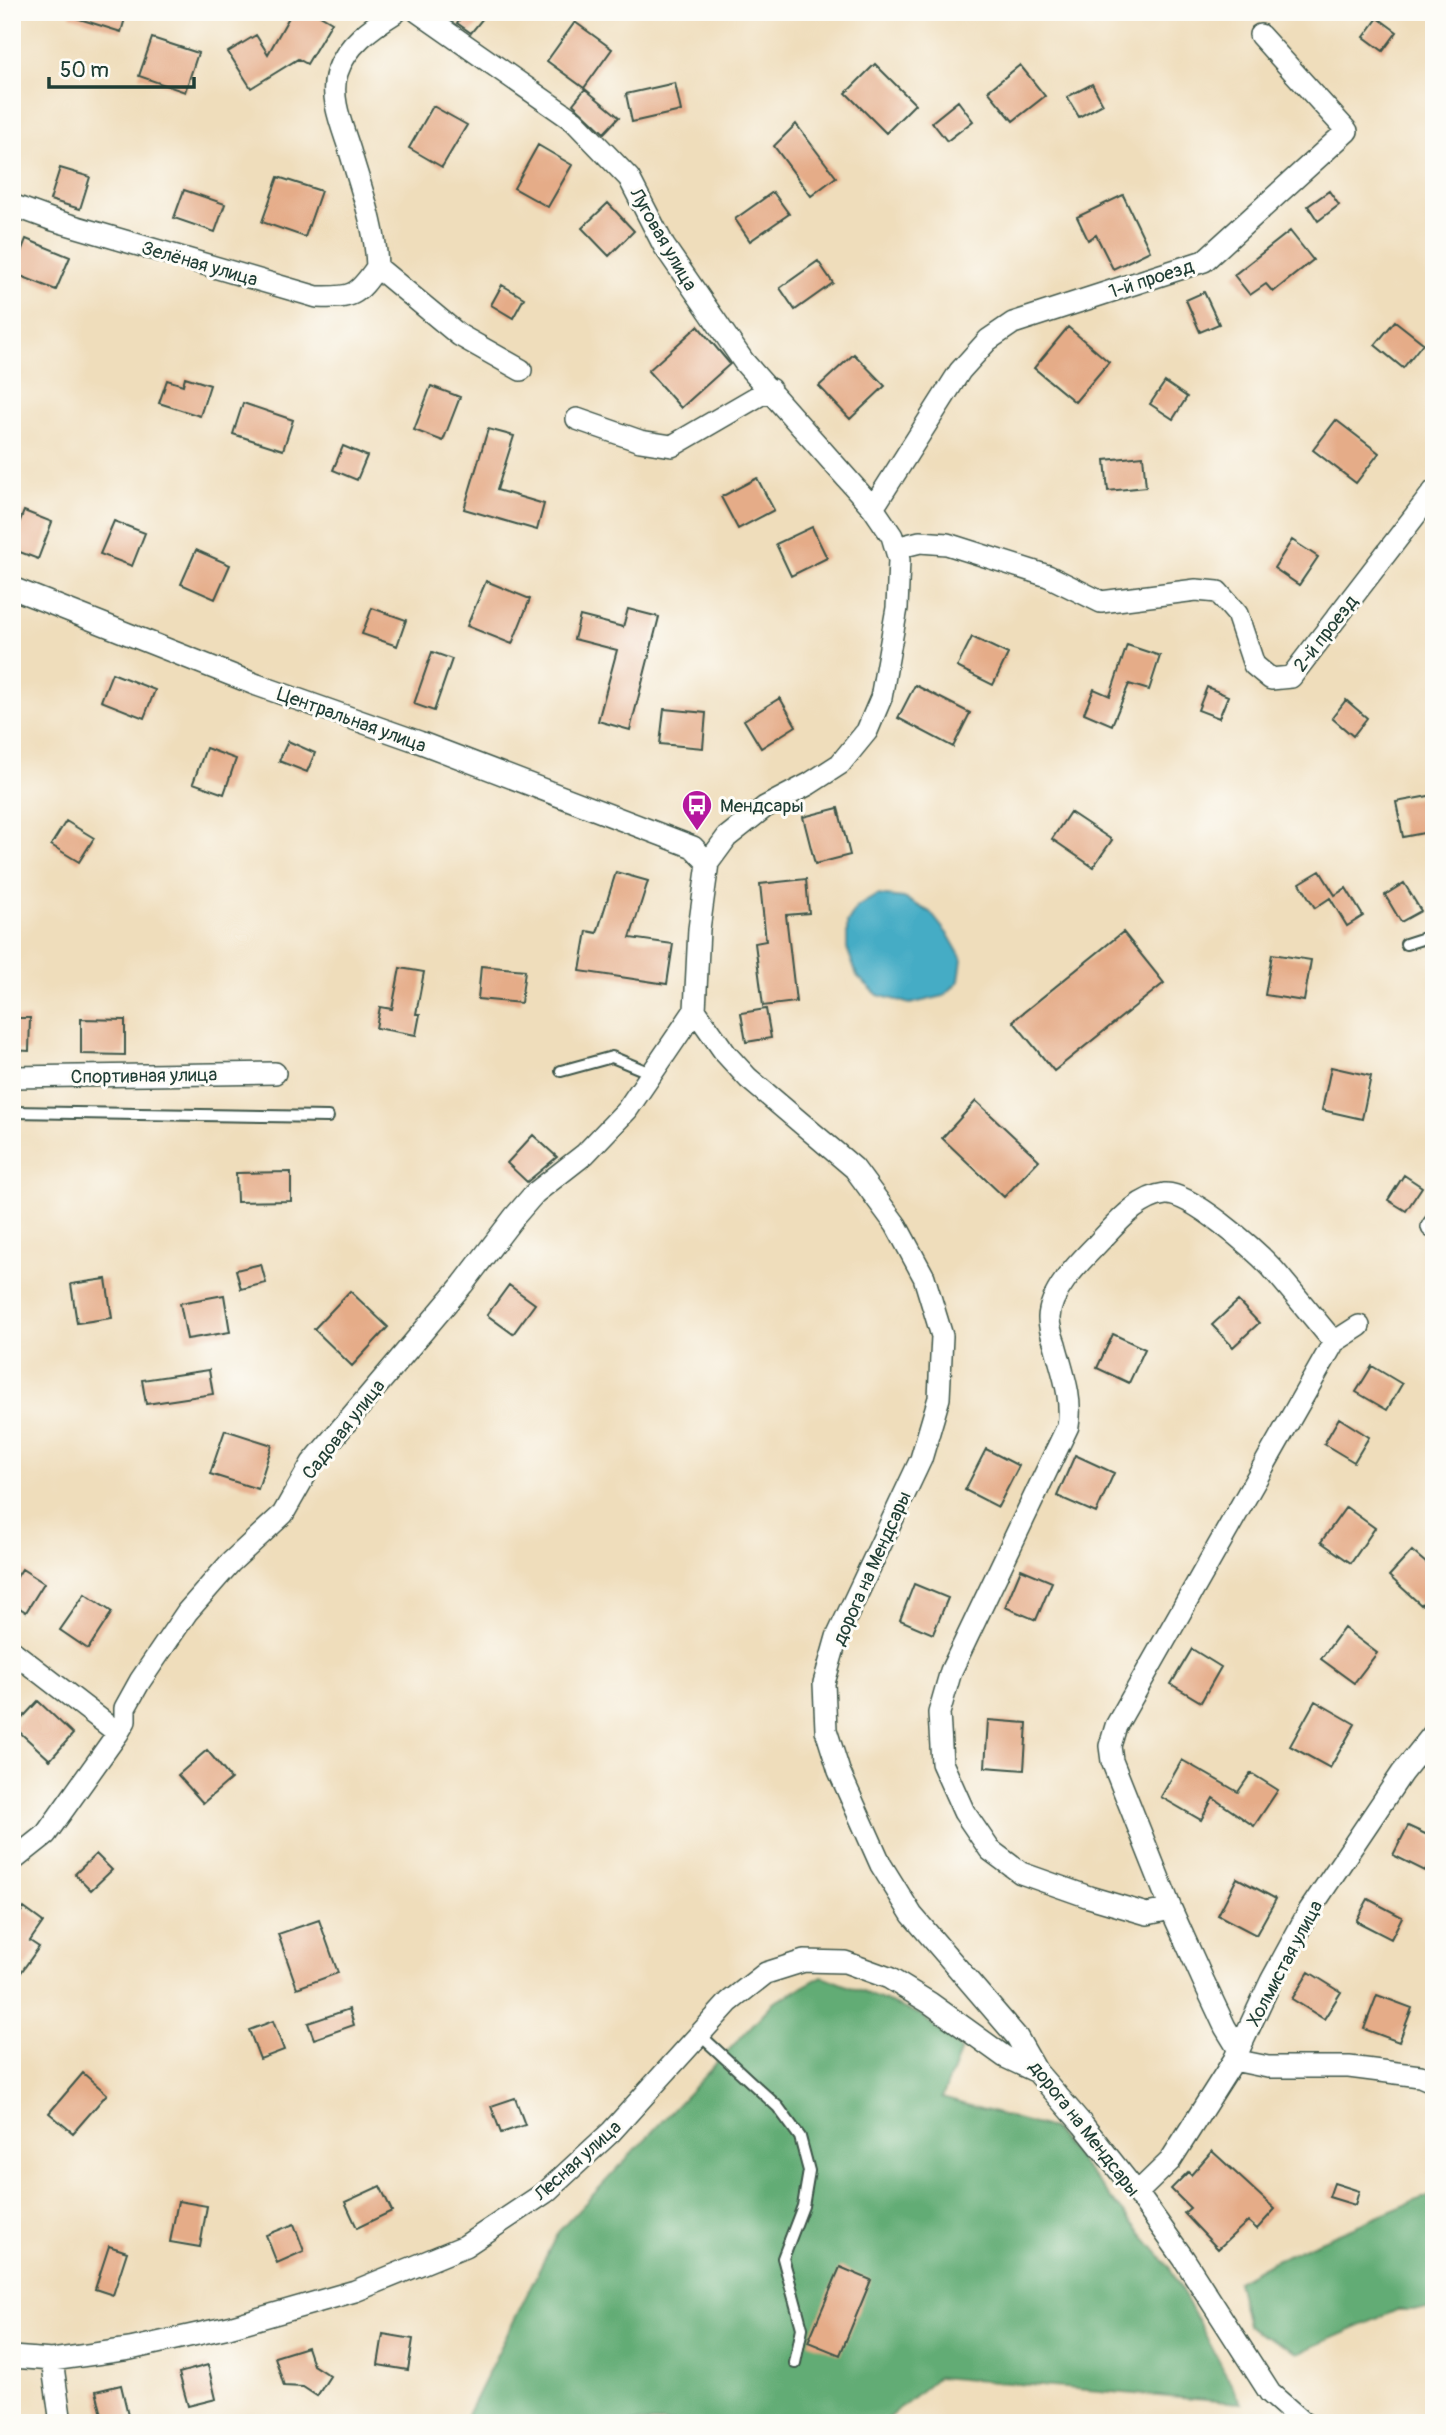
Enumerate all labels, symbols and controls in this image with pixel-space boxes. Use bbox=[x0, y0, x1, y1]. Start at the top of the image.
scale bar bbox=[49, 46, 194, 90]
text: 50 m bbox=[60, 57, 109, 84]
street label: Луговая улица bbox=[624, 183, 702, 295]
street label: Зелёная улица bbox=[139, 236, 261, 292]
street label: 1-й проезд bbox=[1106, 254, 1197, 304]
street label: 2-й проезд bbox=[1288, 590, 1364, 677]
street label: Центральная улица bbox=[274, 682, 430, 758]
bus stop icon: Мендсары bbox=[680, 788, 714, 832]
place label: Мендсары bbox=[720, 794, 804, 818]
street label: Спортивная улица bbox=[71, 1063, 218, 1089]
street label: Садовая улица bbox=[297, 1375, 390, 1485]
street label: дорога на Мендсары bbox=[827, 1488, 917, 1649]
street label: Холмистая улица bbox=[1242, 1896, 1328, 2031]
street label: дорога на Мендсары bbox=[1024, 2056, 1145, 2202]
street label: Лесная улица bbox=[528, 2115, 626, 2207]

